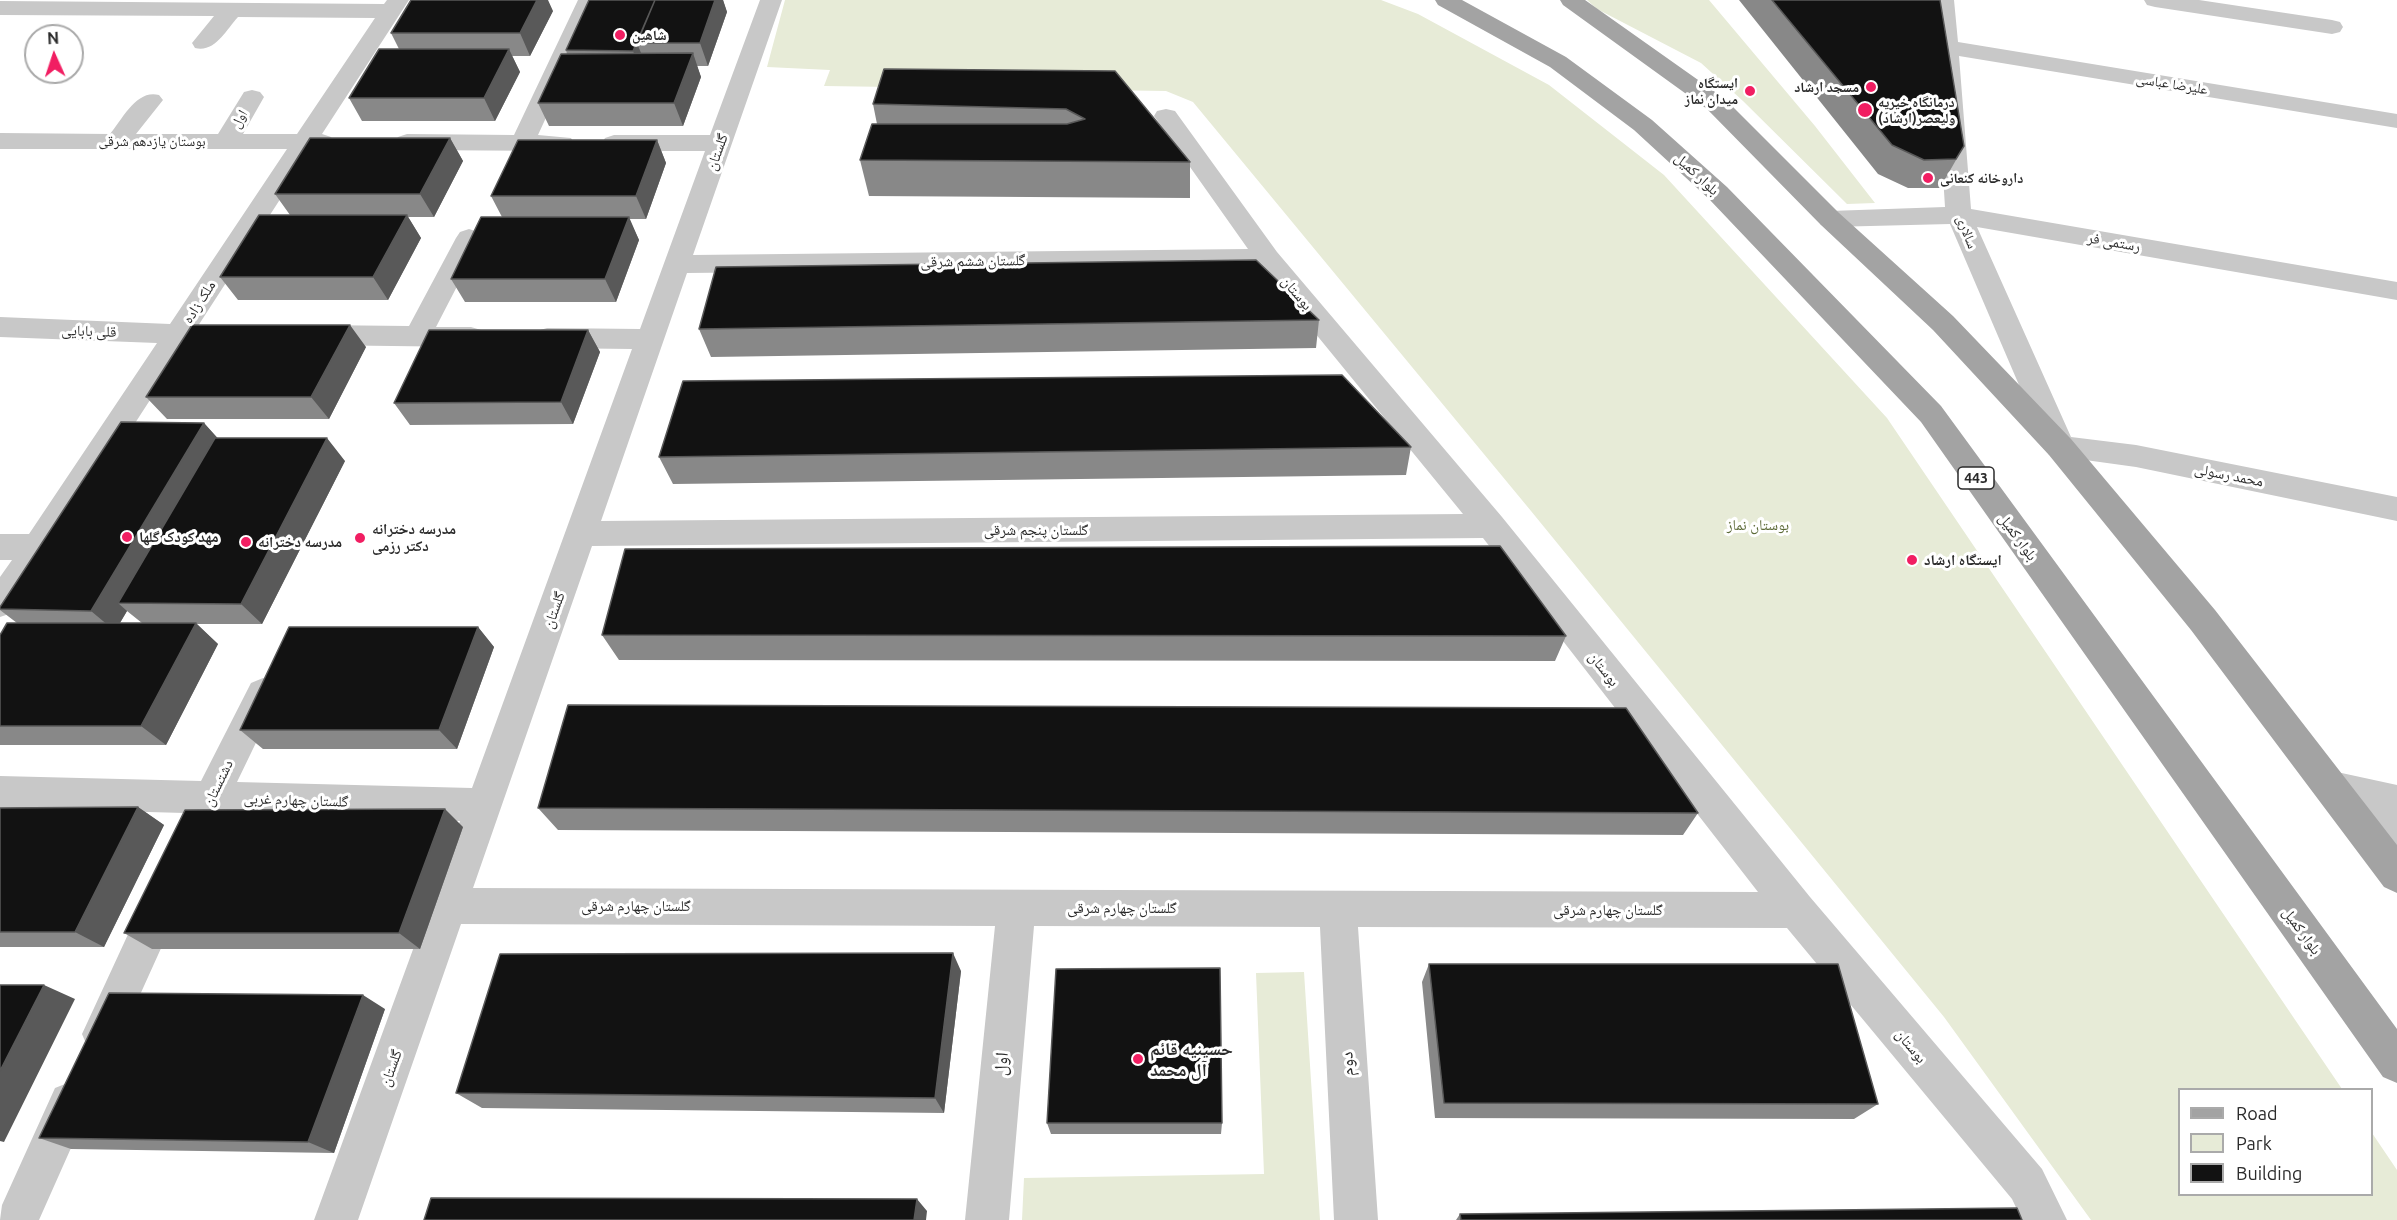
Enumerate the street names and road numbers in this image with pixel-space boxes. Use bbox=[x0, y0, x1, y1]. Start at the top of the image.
street label: علیرضا عباسی bbox=[2135, 70, 2209, 98]
street label: اول bbox=[227, 107, 251, 131]
street label: گلستان bbox=[702, 131, 732, 173]
street label: بوستان یازدهم شرقی bbox=[98, 133, 206, 149]
street label: بلوار کمیل bbox=[1671, 149, 1723, 199]
street label: سالاری bbox=[1953, 213, 1981, 251]
street label: رستمی فر bbox=[2086, 229, 2142, 255]
street label: گلستان ششم شرقی bbox=[920, 251, 1026, 271]
street label: بوستان bbox=[1278, 272, 1316, 314]
street label: ملک زاده bbox=[179, 277, 219, 327]
street label: قلی بابایی bbox=[61, 321, 117, 341]
street label: محمد رسولی bbox=[2193, 460, 2265, 490]
road number: 443 bbox=[1958, 467, 1994, 489]
street label: بلوار کمیل bbox=[1995, 510, 2041, 564]
street label: گلستان پنجم شرقی bbox=[984, 521, 1088, 539]
street label: گلستان bbox=[539, 589, 569, 631]
street label: بوستان bbox=[1585, 648, 1623, 690]
street label: دشتستان bbox=[199, 757, 237, 809]
street label: گلستان چهارم غربی bbox=[243, 789, 349, 811]
street label: گلستان چهارم شرقی bbox=[581, 897, 691, 915]
street label: گلستان چهارم شرقی bbox=[1067, 899, 1177, 917]
street label: گلستان چهارم شرقی bbox=[1553, 901, 1663, 919]
street label: بلوار کمیل bbox=[2279, 904, 2325, 958]
street label: بوستان bbox=[1892, 1025, 1930, 1067]
street label: گلستان bbox=[376, 1047, 406, 1089]
street label: اول bbox=[989, 1051, 1013, 1077]
street label: دوم bbox=[1336, 1051, 1358, 1077]

